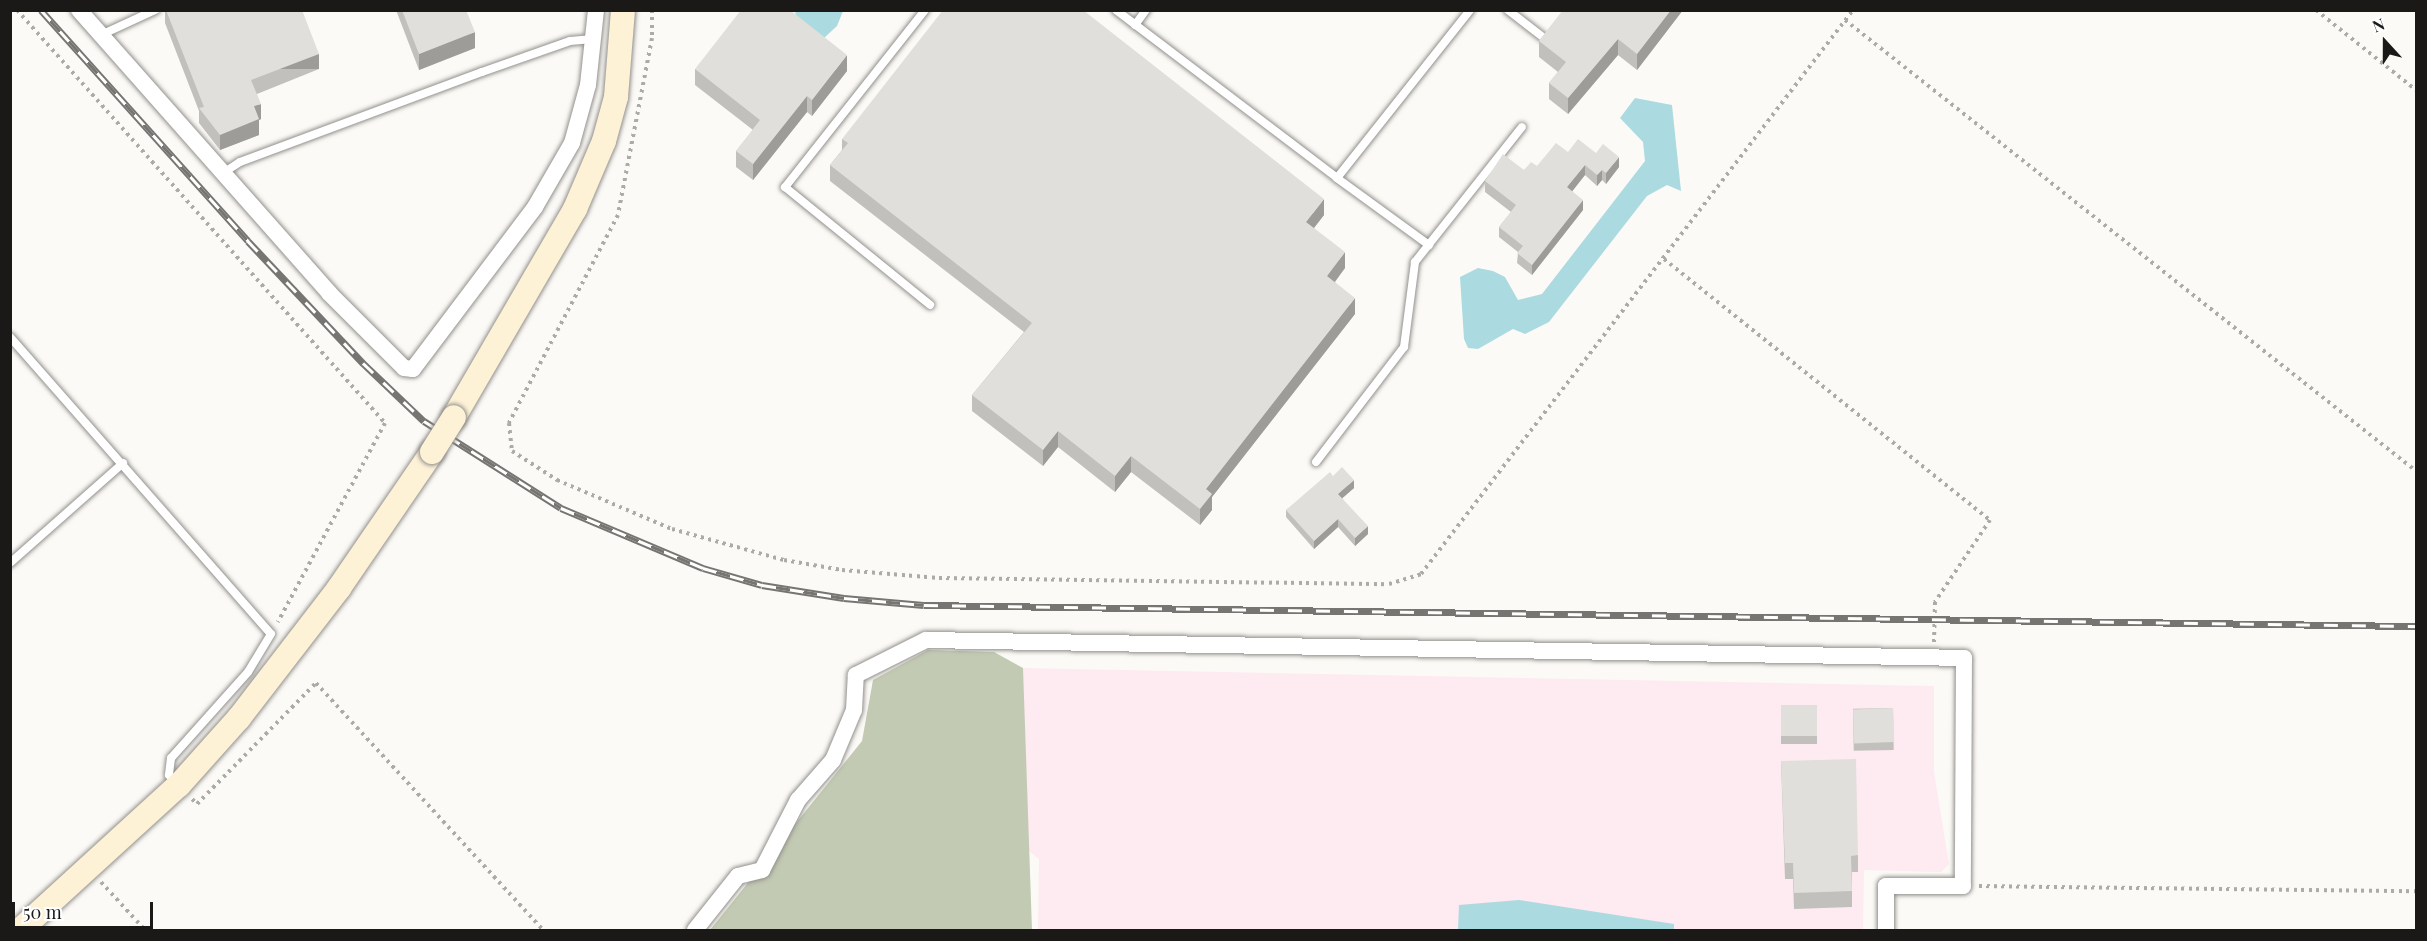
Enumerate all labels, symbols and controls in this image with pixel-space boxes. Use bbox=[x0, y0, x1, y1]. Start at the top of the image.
north arrow bbox=[2355, 12, 2415, 72]
text: N bbox=[2369, 13, 2388, 37]
scale bar bbox=[15, 890, 156, 928]
text: 50 m bbox=[23, 900, 62, 924]

